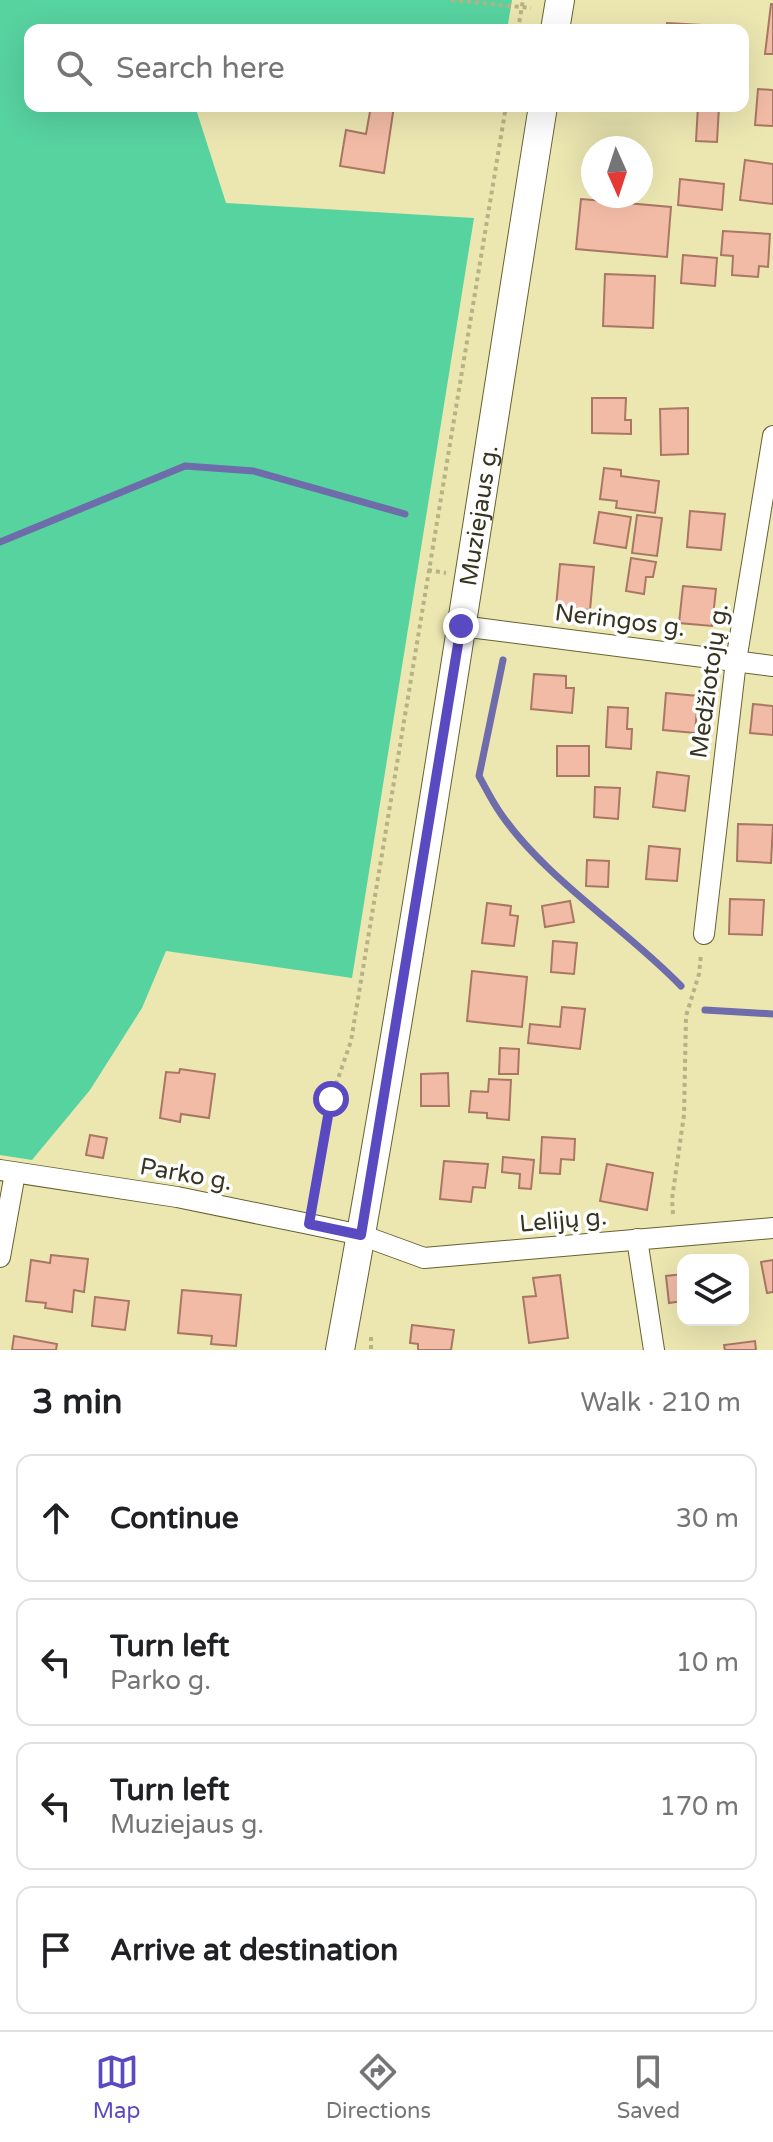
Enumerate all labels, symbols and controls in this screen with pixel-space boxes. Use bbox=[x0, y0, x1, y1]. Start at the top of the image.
search box bbox=[24, 24, 749, 112]
icon: search bbox=[52, 46, 96, 90]
text: Search here bbox=[116, 50, 285, 87]
north arrow bbox=[581, 136, 653, 208]
street label: Muziejaus g. bbox=[454, 443, 505, 588]
street label: Neringos g. bbox=[553, 598, 687, 643]
street label: Medžiotojų g. bbox=[684, 602, 735, 760]
route end bbox=[443, 608, 479, 644]
route start bbox=[313, 1081, 349, 1117]
street label: Parko g. bbox=[137, 1152, 234, 1197]
street label: Lelijų g. bbox=[518, 1202, 608, 1239]
map controls bbox=[677, 1254, 749, 1326]
button: layers bbox=[677, 1254, 749, 1326]
text: 3 min bbox=[32, 1382, 123, 1423]
text: Walk · 210 m bbox=[581, 1387, 741, 1418]
icon: ahead bbox=[34, 1496, 78, 1540]
text: Continue bbox=[110, 1500, 239, 1537]
text: 30 m bbox=[676, 1503, 739, 1534]
text: Turn left bbox=[110, 1628, 229, 1665]
icon: left bbox=[34, 1640, 78, 1684]
text: 10 m bbox=[676, 1647, 739, 1678]
text: Parko g. bbox=[110, 1665, 211, 1696]
text: Turn left bbox=[110, 1772, 229, 1809]
icon: left bbox=[34, 1784, 78, 1828]
text: 170 m bbox=[659, 1791, 739, 1822]
text: Muziejaus g. bbox=[110, 1809, 264, 1840]
icon: arrive bbox=[34, 1928, 78, 1972]
text: Arrive at destination bbox=[110, 1932, 398, 1969]
tab: Map bbox=[93, 2050, 140, 2124]
tab: Directions bbox=[326, 2050, 431, 2124]
tab: Saved bbox=[617, 2050, 680, 2124]

